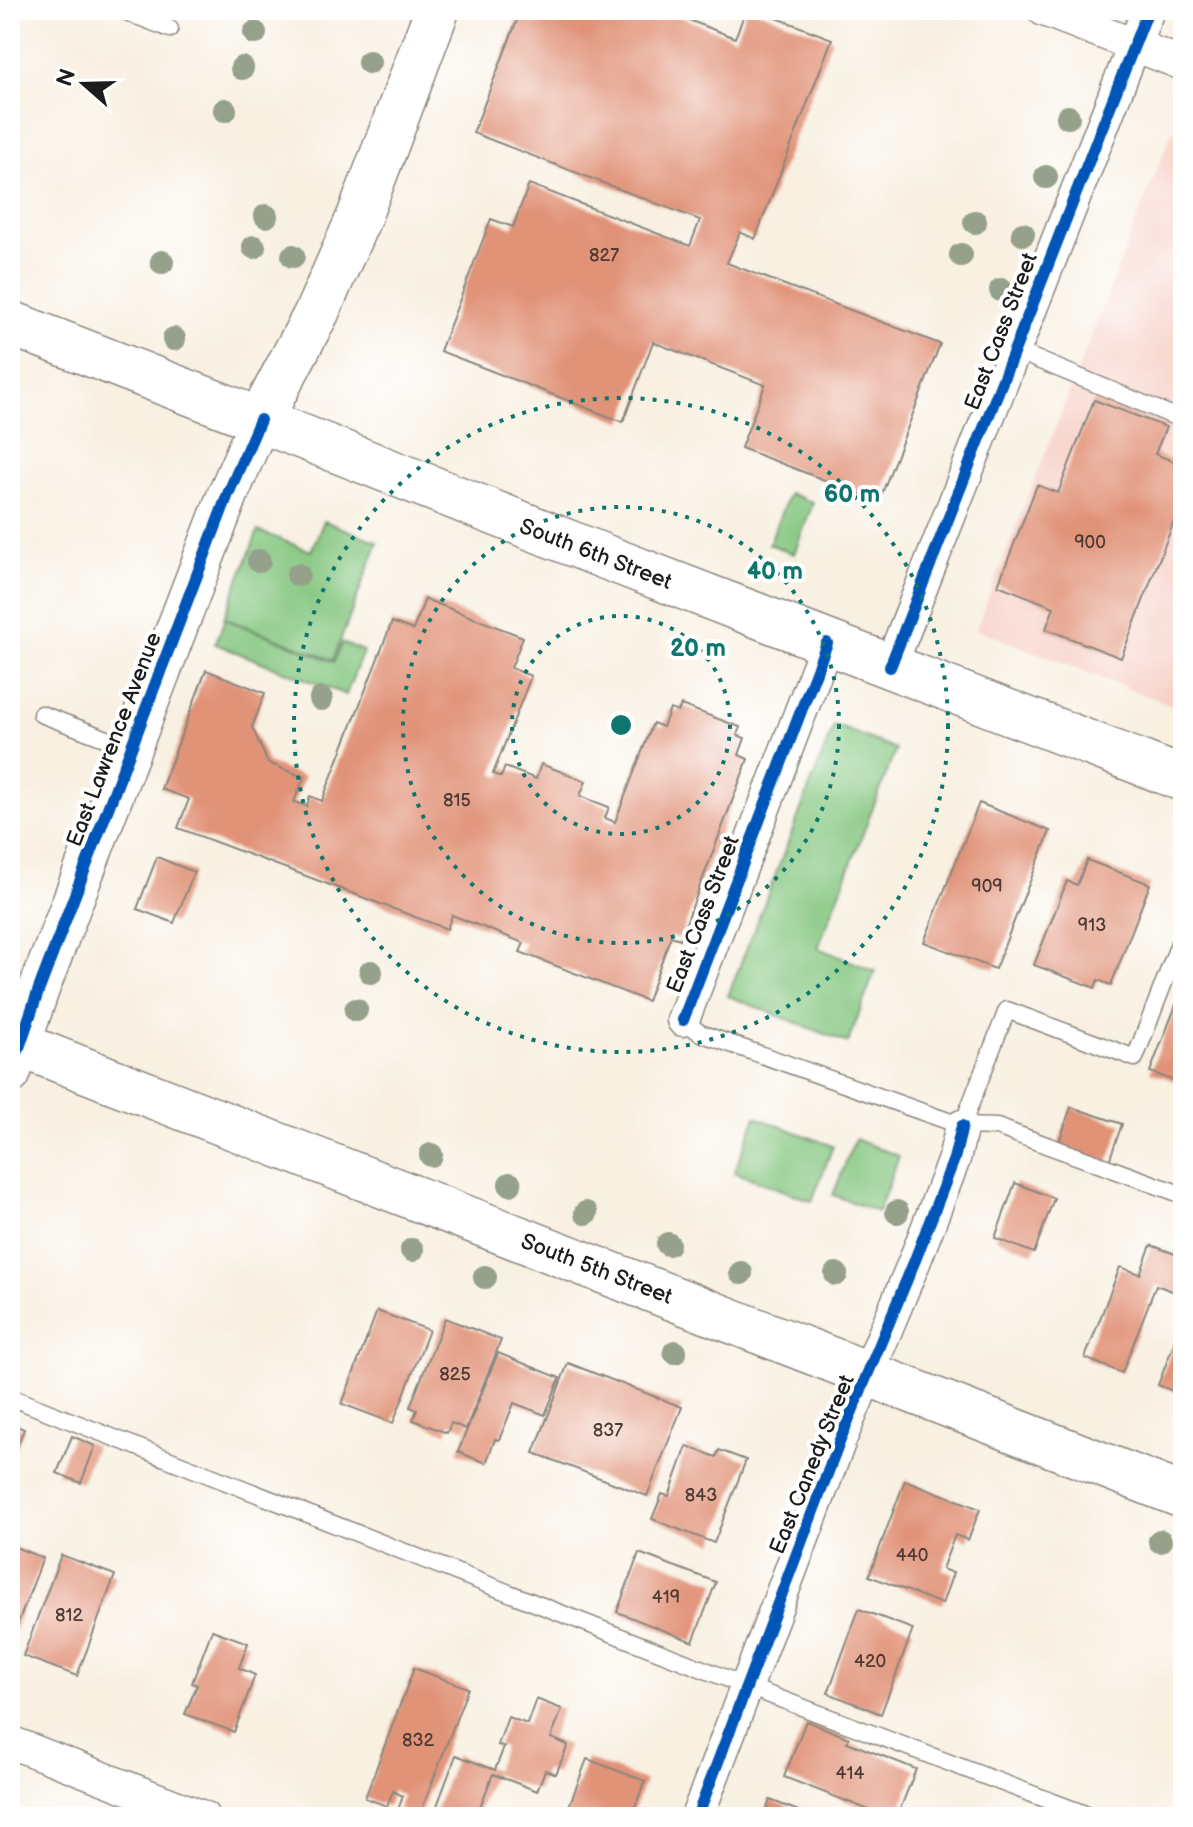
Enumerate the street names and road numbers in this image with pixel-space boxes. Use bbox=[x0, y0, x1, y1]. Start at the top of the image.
street label: East Cass Street bbox=[959, 249, 1044, 414]
street label: South 6th Street bbox=[515, 513, 676, 596]
street label: East Lawrence Avenue bbox=[61, 629, 168, 850]
street label: East Cass Street bbox=[661, 832, 746, 997]
street label: South 5th Street bbox=[517, 1228, 676, 1311]
street label: East Canedy Street bbox=[764, 1371, 861, 1558]

